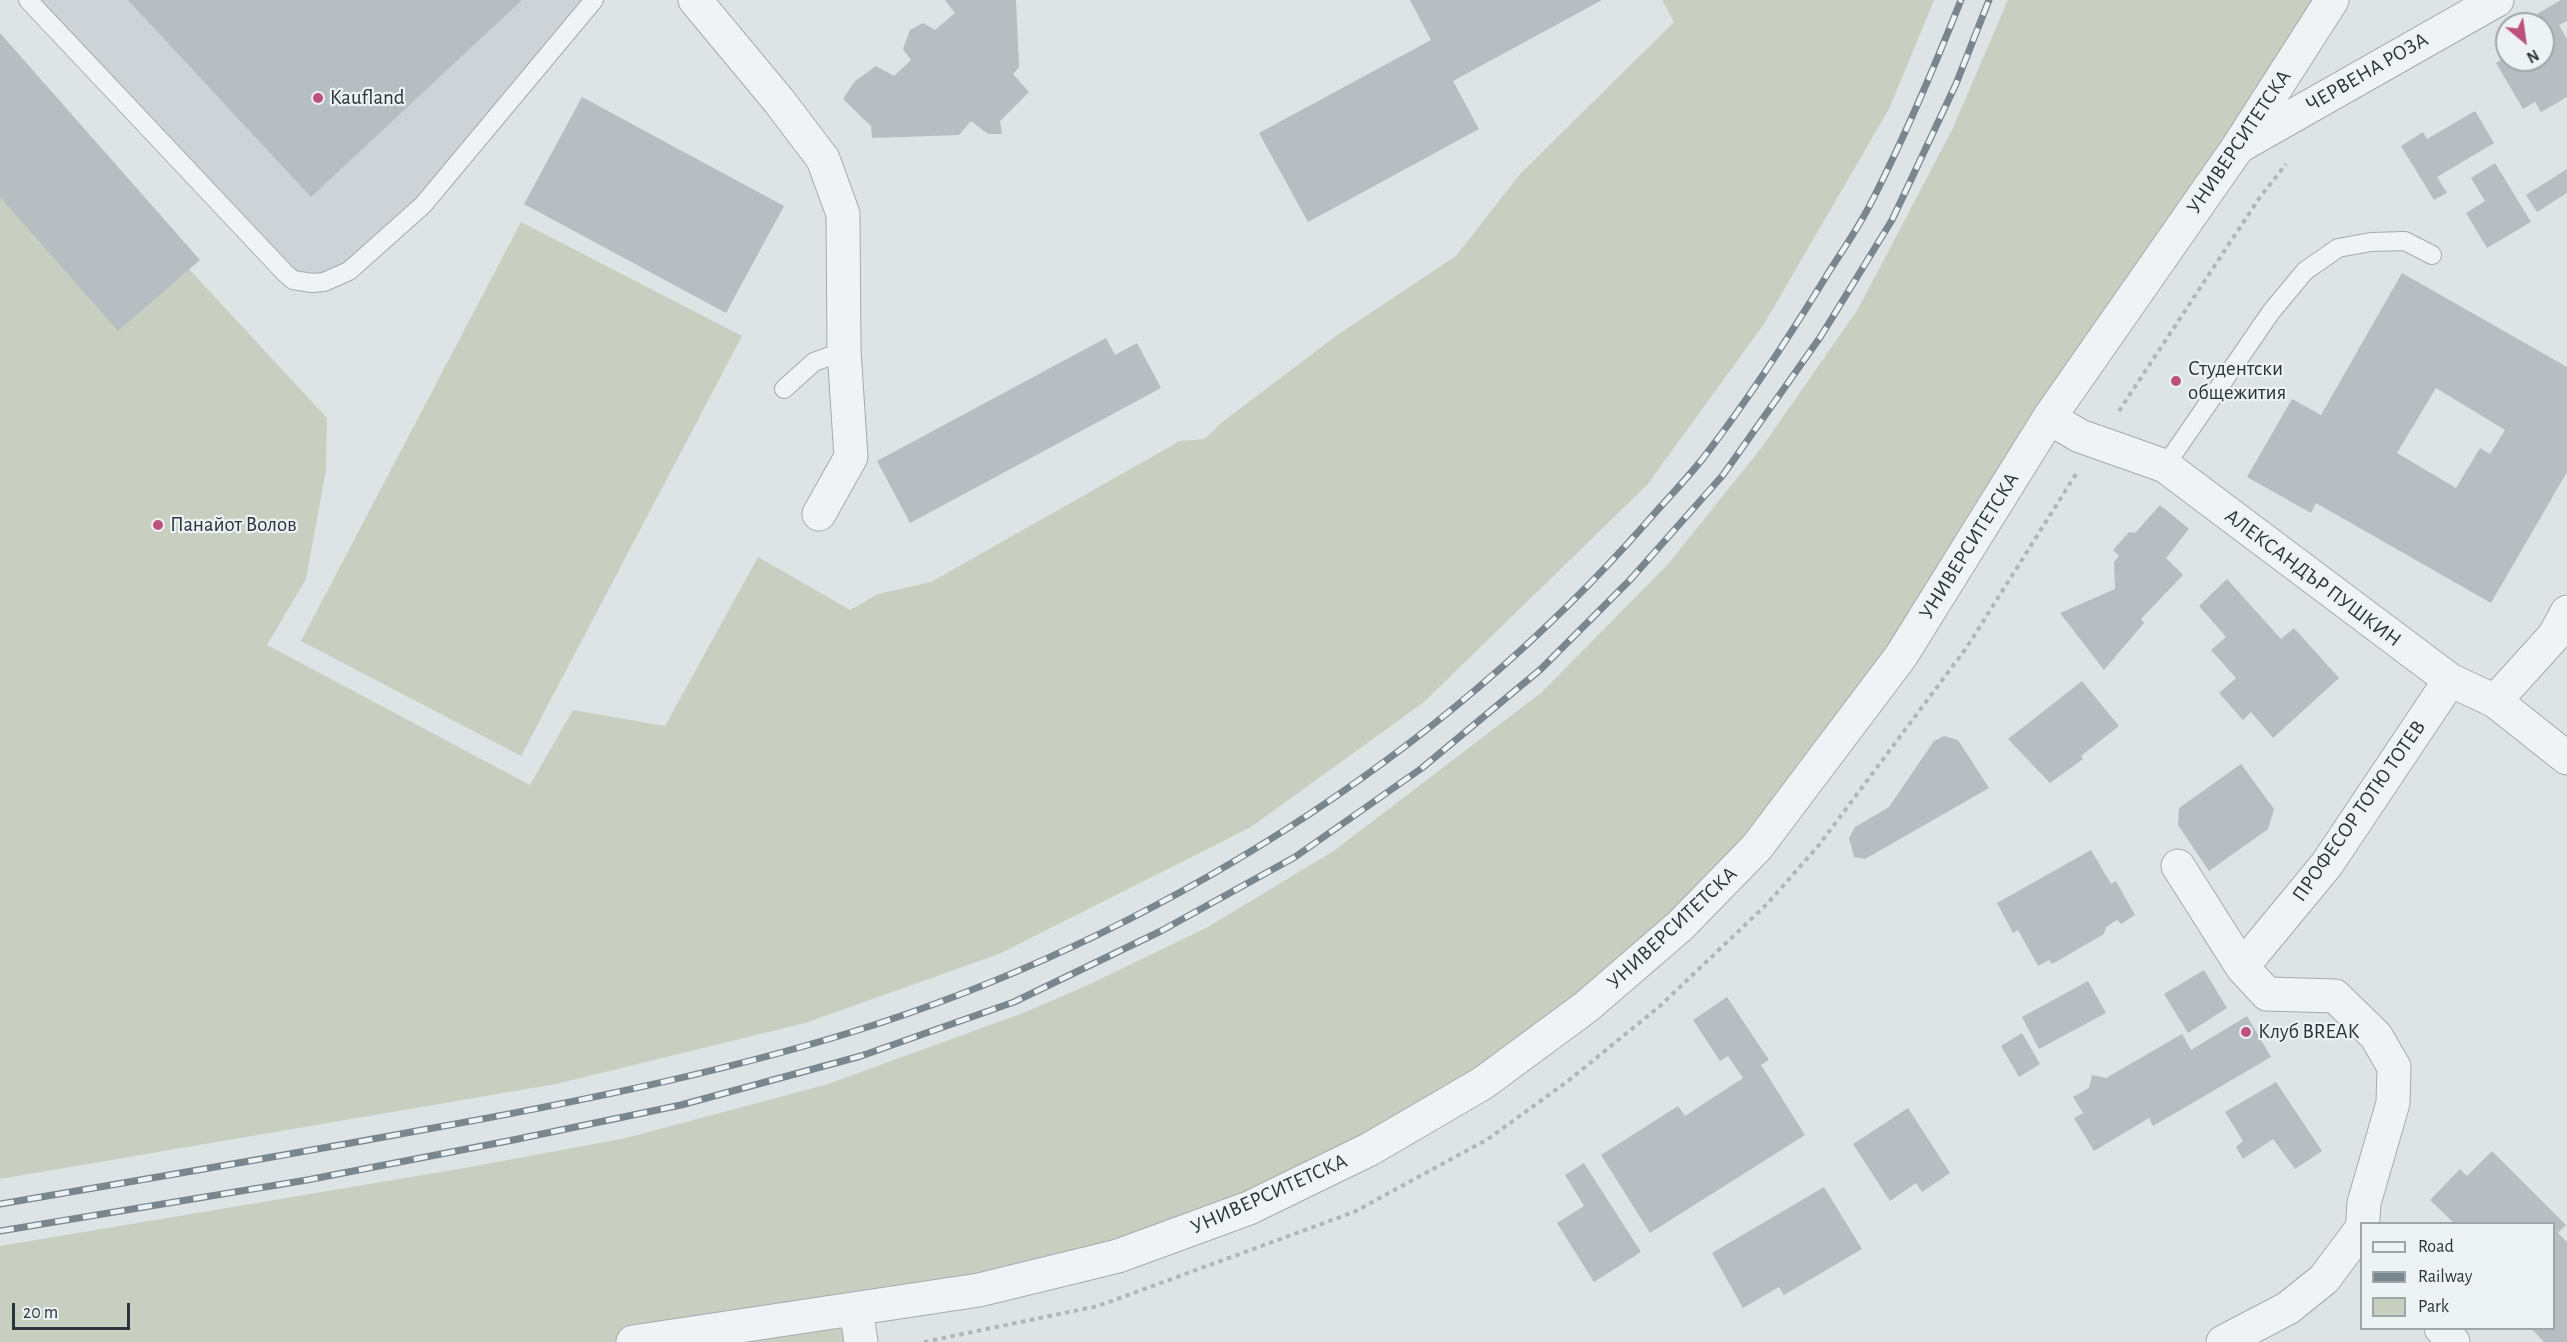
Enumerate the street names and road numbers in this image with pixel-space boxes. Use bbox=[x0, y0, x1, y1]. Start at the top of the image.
street label: ЧЕРВЕНА РОЗА bbox=[2301, 27, 2433, 117]
street label: УНИВЕРСИТЕТСКА bbox=[2181, 65, 2297, 219]
street label: УНИВЕРСИТЕТСКА bbox=[1914, 468, 2024, 624]
street label: АЛЕКСАНДЪР ПУШКИН bbox=[2220, 503, 2406, 653]
street label: ПРОФЕСОР ТОТЮ ТОТЕВ bbox=[2287, 715, 2431, 907]
street label: УНИВЕРСИТЕТСКА bbox=[1602, 861, 1742, 995]
street label: УНИВЕРСИТЕТСКА bbox=[1187, 1148, 1351, 1240]

